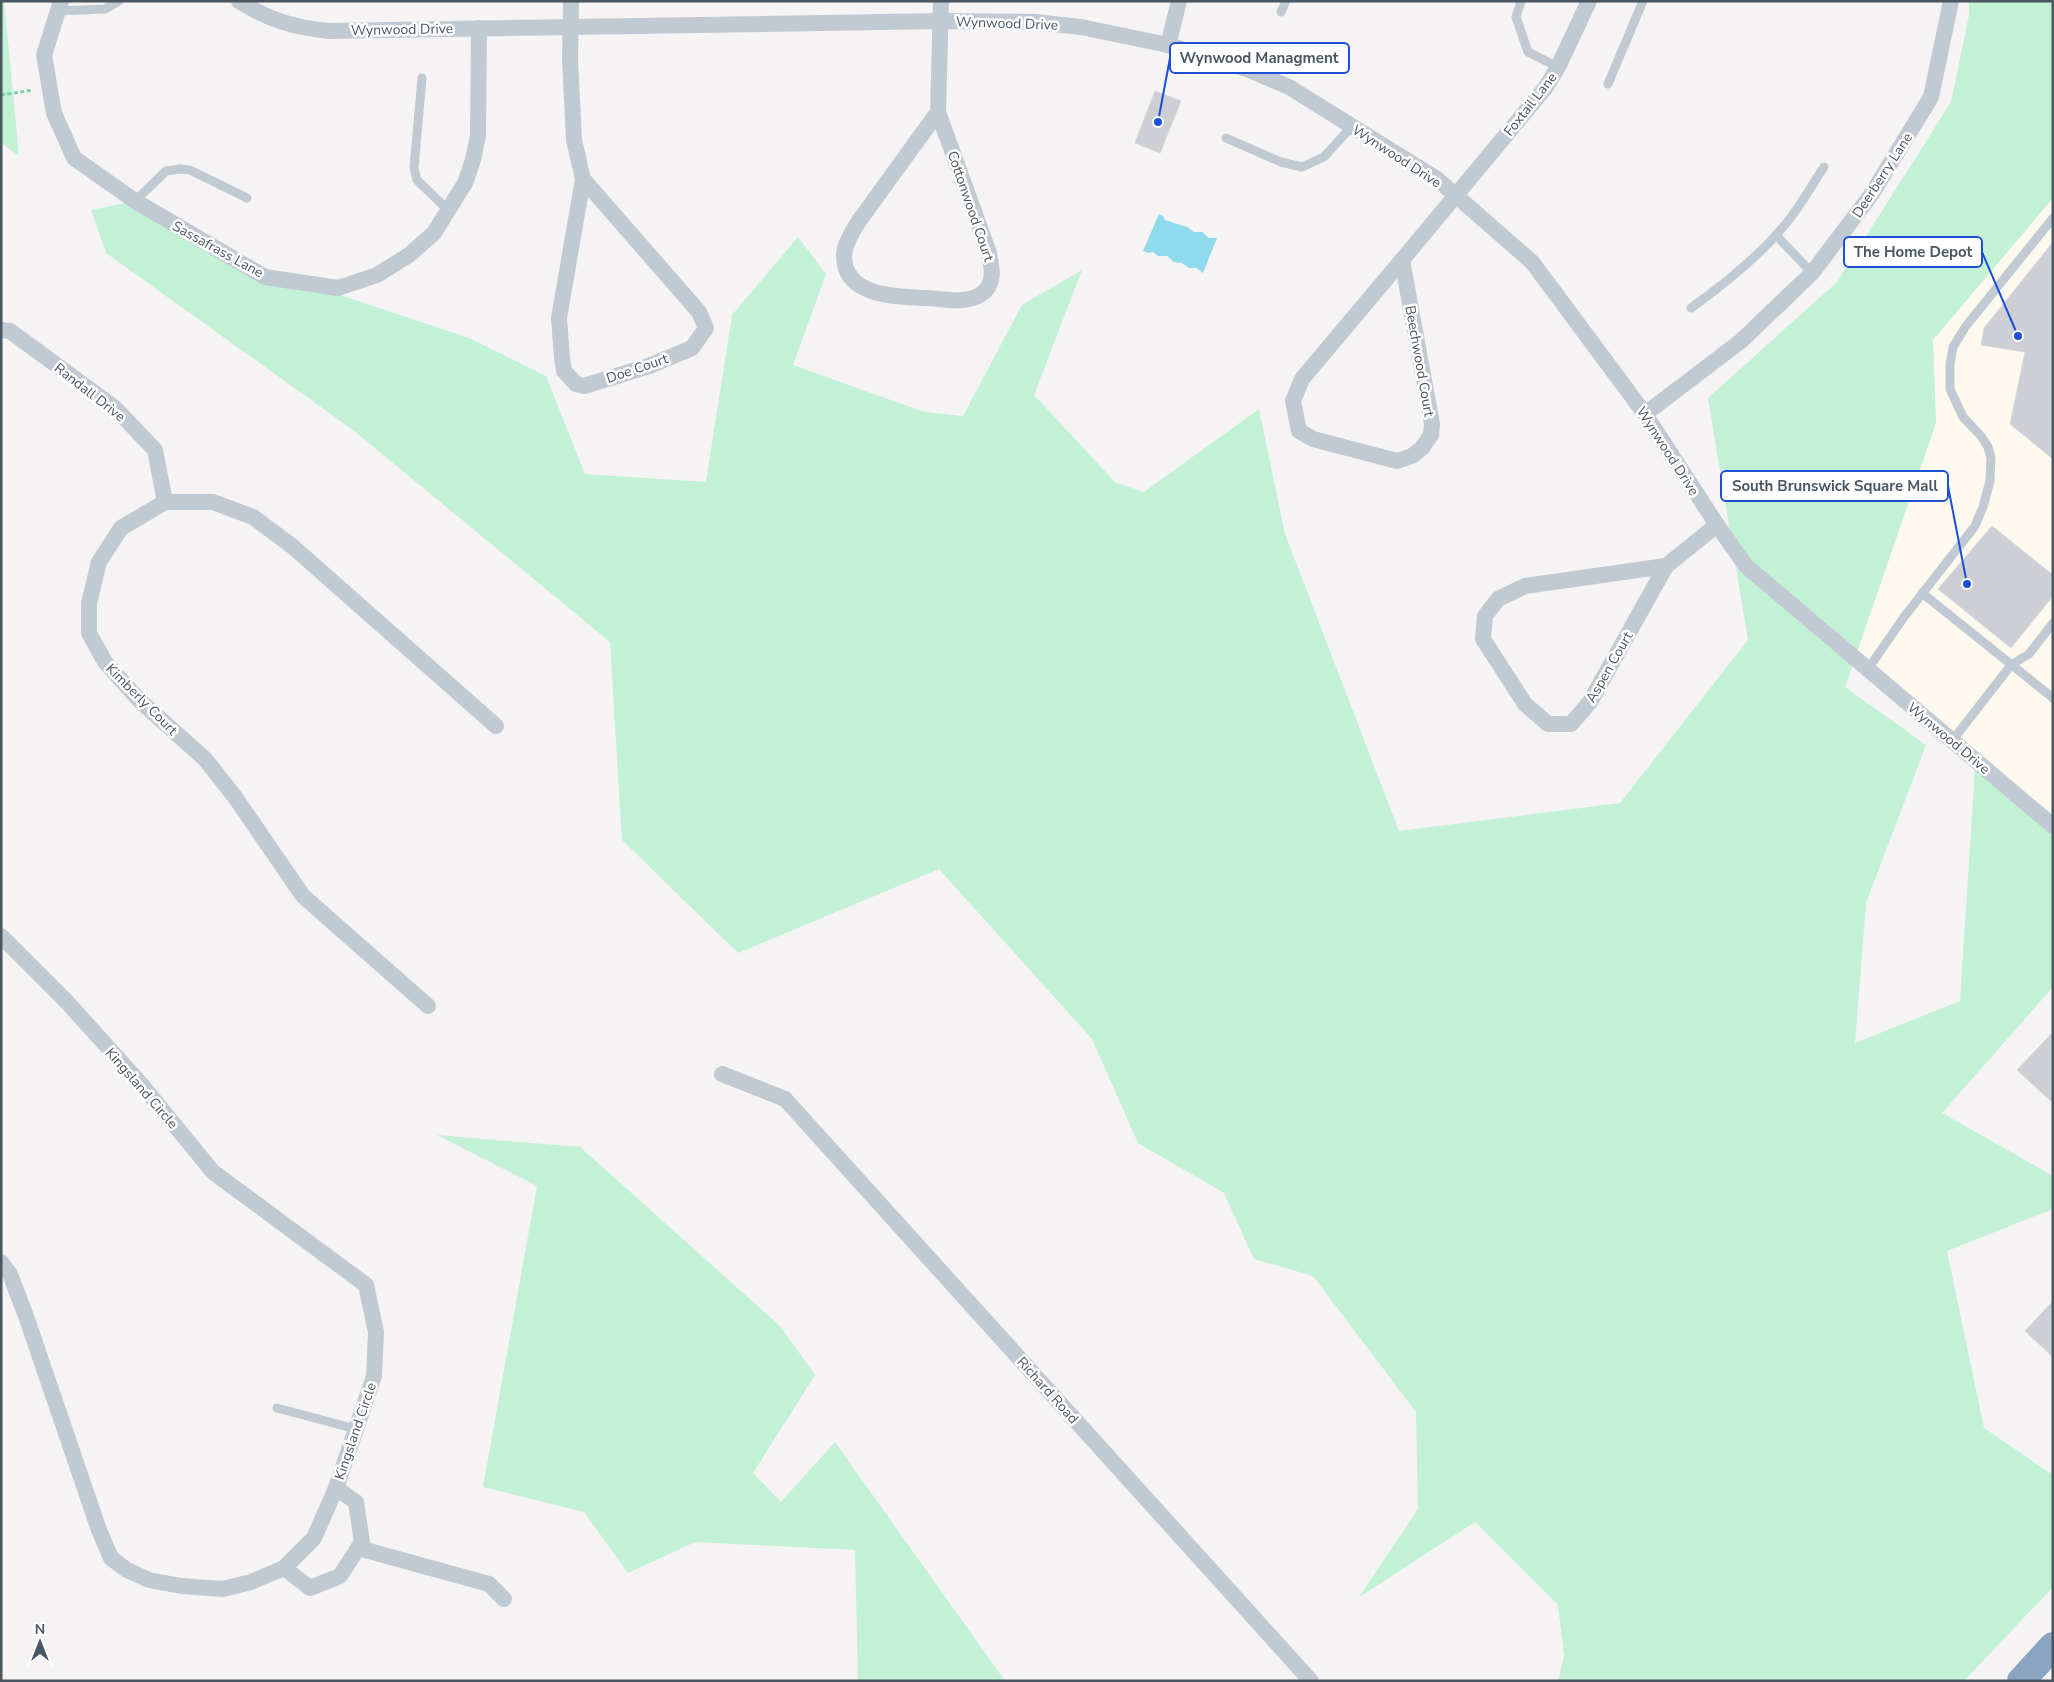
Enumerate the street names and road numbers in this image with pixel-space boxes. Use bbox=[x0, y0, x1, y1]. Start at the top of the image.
street label: Wynwood Drive bbox=[956, 12, 1058, 35]
street label: Wynwood Drive bbox=[351, 19, 453, 40]
street label: Foxtail Lane bbox=[1499, 68, 1561, 140]
street label: Wynwood Drive bbox=[1349, 121, 1445, 192]
street label: Deerberry Lane bbox=[1848, 129, 1917, 221]
street label: Cottonwood Court bbox=[943, 148, 998, 264]
street label: Sassafrass Lane bbox=[169, 217, 267, 282]
street label: Beechwood Court bbox=[1400, 304, 1439, 418]
street label: Doe Court bbox=[604, 349, 671, 388]
street label: Randall Drive bbox=[50, 359, 129, 426]
street label: Wynwood Drive bbox=[1632, 403, 1703, 499]
street label: Aspen Court bbox=[1581, 628, 1637, 706]
street label: Kimberly Court bbox=[102, 659, 182, 739]
street label: Wynwood Drive bbox=[1903, 698, 1994, 779]
street label: Kingsland Circle bbox=[101, 1044, 182, 1133]
street label: Richard Road bbox=[1013, 1353, 1083, 1428]
street label: Kingsland Circle bbox=[330, 1380, 381, 1482]

